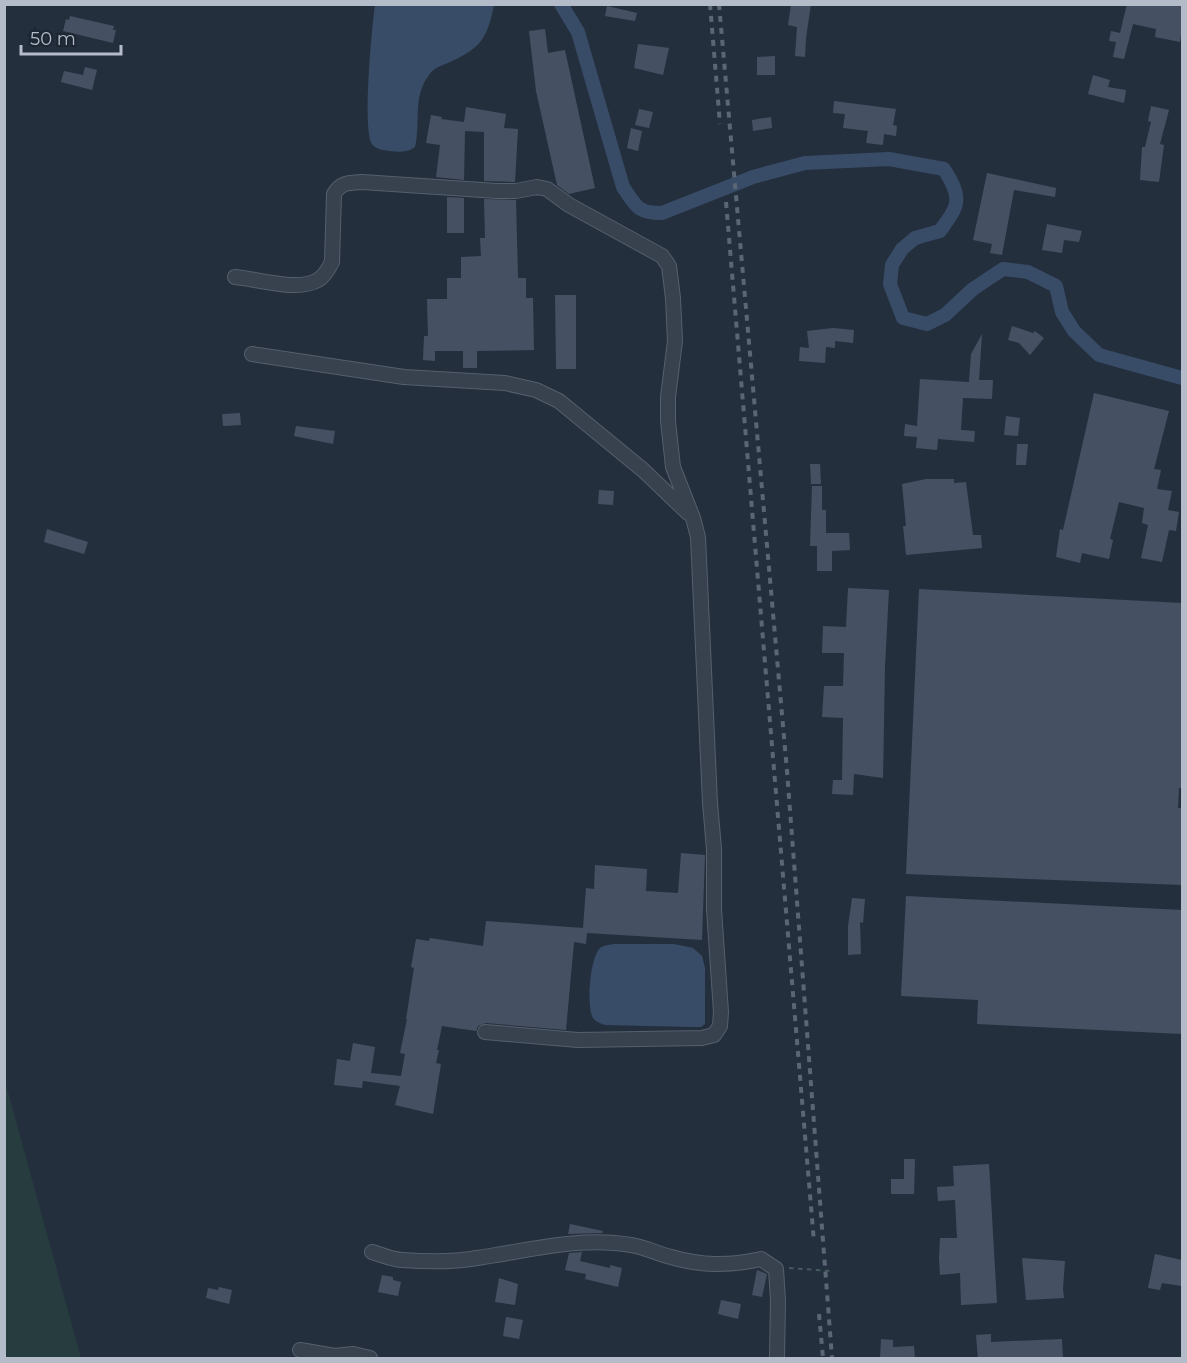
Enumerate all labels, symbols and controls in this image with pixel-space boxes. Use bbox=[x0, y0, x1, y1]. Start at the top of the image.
scale bar bbox=[21, 18, 122, 56]
text: 50 m bbox=[30, 28, 76, 50]

